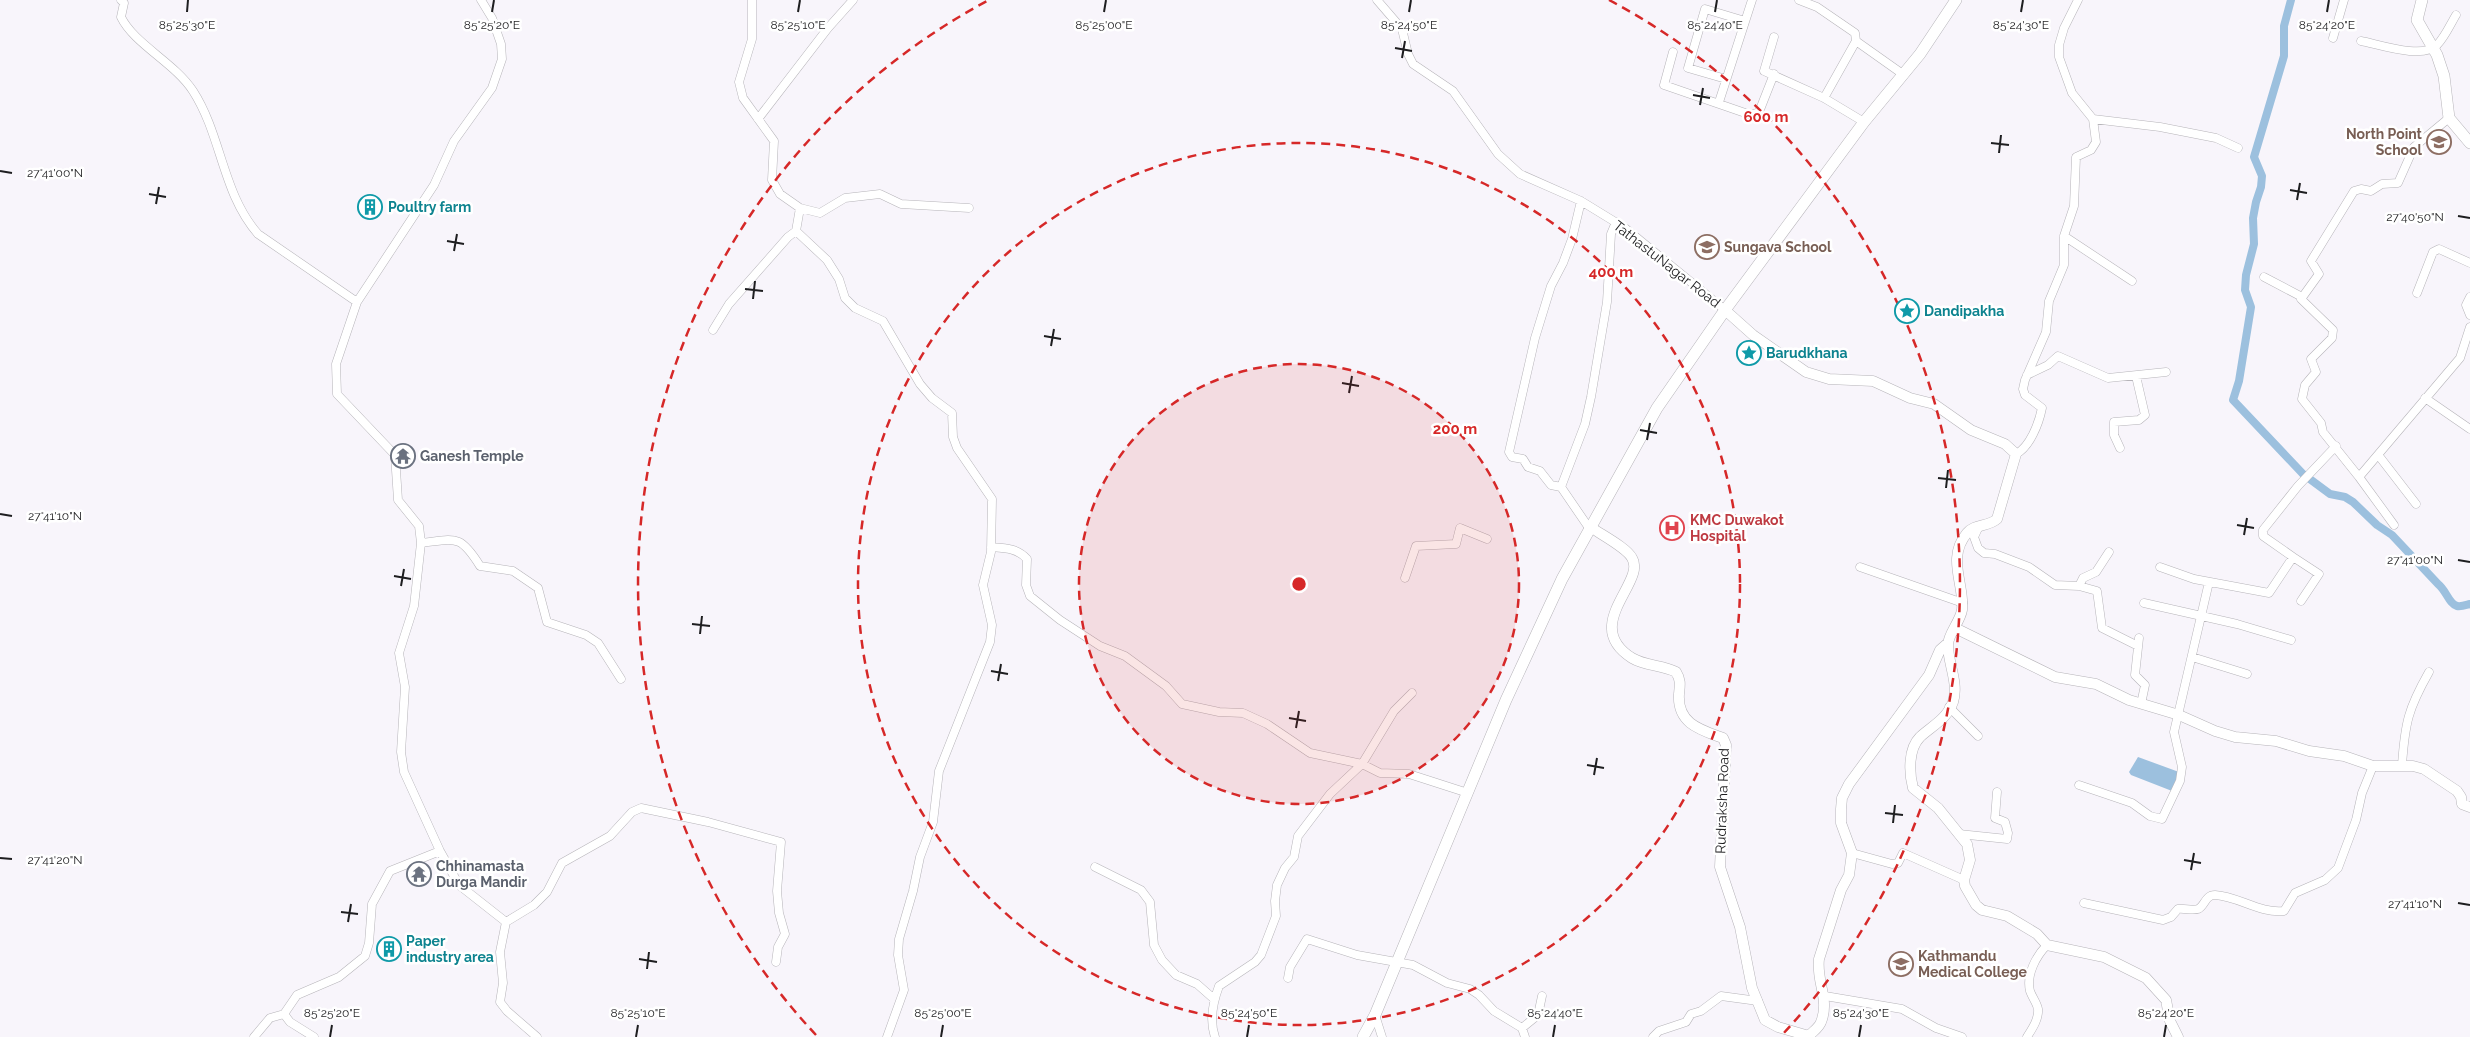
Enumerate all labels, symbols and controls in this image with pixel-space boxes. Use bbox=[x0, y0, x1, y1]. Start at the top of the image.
text: 85°25'30"E bbox=[159, 18, 215, 32]
text: 85°25'20"E bbox=[464, 18, 520, 32]
text: 85°25'10"E bbox=[770, 18, 826, 32]
text: 85°25'00"E bbox=[1075, 18, 1133, 32]
text: 85°24'50"E bbox=[1381, 18, 1437, 32]
text: 85°24'40"E bbox=[1687, 18, 1743, 32]
text: 85°24'30"E bbox=[1993, 18, 2049, 32]
text: 85°24'20"E bbox=[2299, 18, 2355, 32]
text: 600 m bbox=[1743, 108, 1789, 126]
place label: North Point School bbox=[2346, 126, 2423, 158]
school or university icon: North Point School bbox=[2426, 129, 2452, 155]
text: 27°41'00"N bbox=[27, 166, 83, 180]
building icon: Poultry farm bbox=[357, 194, 383, 220]
place label: Poultry farm bbox=[388, 199, 471, 215]
text: 27°40'50"N bbox=[2386, 210, 2444, 224]
street label: TathastuNagar Road bbox=[1610, 217, 1724, 311]
school or university icon: Sungava School bbox=[1694, 234, 1720, 260]
place label: Sungava School bbox=[1724, 239, 1832, 255]
text: 400 m bbox=[1589, 263, 1633, 281]
place icon: Dandipakha bbox=[1894, 298, 1920, 324]
place label: Dandipakha bbox=[1924, 303, 2004, 319]
place icon: Barudkhana bbox=[1736, 340, 1762, 366]
place label: Barudkhana bbox=[1766, 345, 1847, 361]
text: 200 m bbox=[1433, 420, 1477, 438]
temple icon: Ganesh Temple bbox=[390, 443, 416, 469]
place label: Ganesh Temple bbox=[420, 448, 524, 464]
text: 27°41'10"N bbox=[28, 509, 82, 523]
place label: KMC Duwakot Hospital bbox=[1690, 512, 1784, 544]
hospital icon: KMC Duwakot Hospital bbox=[1659, 515, 1685, 541]
text: 27°41'00"N bbox=[2387, 553, 2443, 567]
centre of rings bbox=[1290, 575, 1308, 593]
street label: Rudraksha Road bbox=[1712, 748, 1732, 854]
text: 27°41'20"N bbox=[28, 853, 82, 867]
place label: Chhinamasta Durga Mandir bbox=[436, 858, 527, 890]
temple icon: Chhinamasta Durga Mandir bbox=[406, 861, 432, 887]
text: 27°41'10"N bbox=[2388, 897, 2442, 911]
place label: Paper industry area bbox=[406, 933, 494, 965]
building icon: Paper industry area bbox=[376, 936, 402, 962]
place label: Kathmandu Medical College bbox=[1918, 948, 2028, 980]
school or university icon: Kathmandu Medical College bbox=[1888, 951, 1914, 977]
text: 85°25'20"E bbox=[304, 1006, 360, 1020]
text: 85°25'10"E bbox=[610, 1006, 666, 1020]
text: 85°25'00"E bbox=[914, 1006, 972, 1020]
text: 85°24'50"E bbox=[1221, 1006, 1277, 1020]
text: 85°24'40"E bbox=[1527, 1006, 1583, 1020]
text: 85°24'30"E bbox=[1833, 1006, 1889, 1020]
text: 85°24'20"E bbox=[2138, 1006, 2194, 1020]

